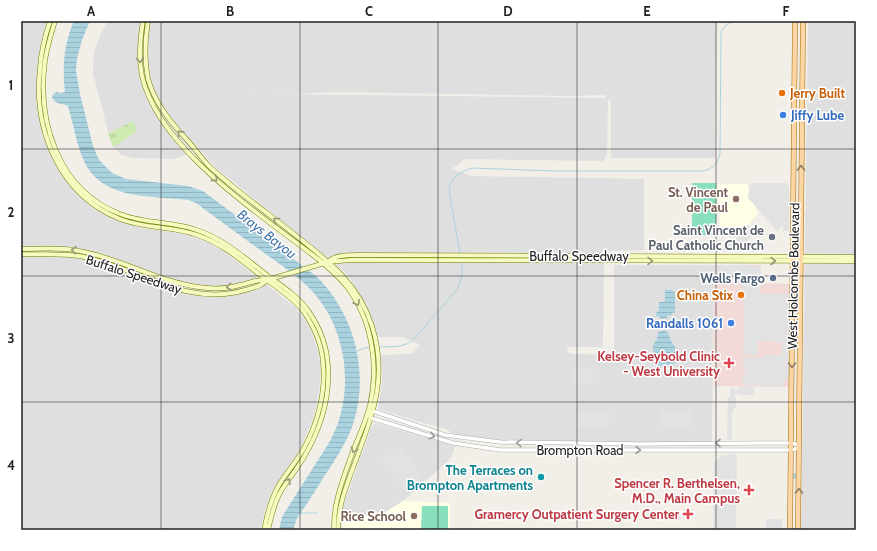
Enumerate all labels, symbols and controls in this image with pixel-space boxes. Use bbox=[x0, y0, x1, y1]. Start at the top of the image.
text: A bbox=[87, 3, 96, 19]
text: B bbox=[226, 3, 234, 19]
text: C bbox=[365, 3, 373, 19]
text: D bbox=[503, 3, 513, 19]
text: E bbox=[643, 3, 651, 19]
text: F bbox=[783, 3, 790, 19]
one-way arrow bbox=[135, 57, 144, 63]
text: 1 bbox=[9, 77, 13, 93]
place label: Jerry Built bbox=[789, 85, 845, 101]
marker: Jerry Built bbox=[777, 88, 787, 98]
place label: Jiffy Lube bbox=[790, 107, 844, 123]
marker: Jiffy Lube bbox=[778, 110, 788, 120]
one-way arrow bbox=[178, 130, 185, 137]
one-way arrow bbox=[797, 165, 806, 171]
one-way arrow bbox=[210, 174, 217, 181]
place label: St. Vincent de Paul bbox=[668, 184, 729, 215]
marker: St. Vincent de Paul bbox=[731, 194, 741, 204]
street label: West Holcombe Boulevard bbox=[784, 203, 802, 349]
text: 2 bbox=[8, 204, 15, 220]
water label: Brays Bayou bbox=[234, 205, 300, 263]
one-way arrow bbox=[273, 217, 280, 224]
place label: Saint Vincent de Paul Catholic Church bbox=[648, 222, 764, 253]
marker: Saint Vincent de Paul Catholic Church bbox=[767, 232, 777, 242]
one-way arrow bbox=[71, 246, 77, 255]
street label: Buffalo Speedway bbox=[529, 248, 629, 264]
street label: Buffalo Speedway bbox=[84, 251, 184, 297]
one-way arrow bbox=[647, 257, 653, 266]
one-way arrow bbox=[770, 257, 776, 265]
place label: Wells Fargo bbox=[700, 270, 766, 286]
marker: Wells Fargo bbox=[768, 273, 778, 283]
one-way arrow bbox=[226, 282, 232, 291]
place label: China Stix bbox=[677, 287, 734, 303]
marker: China Stix bbox=[736, 290, 746, 300]
one-way arrow bbox=[352, 299, 360, 307]
place label: Randalls 1061 bbox=[646, 315, 723, 331]
marker: Randalls 1061 bbox=[726, 318, 736, 328]
text: 3 bbox=[7, 330, 15, 346]
place label: Kelsey-Seybold Clinic - West University bbox=[597, 348, 720, 379]
marker: Kelsey-Seybold Clinic - West University bbox=[723, 357, 735, 369]
one-way arrow bbox=[788, 362, 796, 368]
one-way arrow bbox=[428, 432, 435, 440]
one-way arrow bbox=[516, 439, 522, 447]
one-way arrow bbox=[715, 439, 721, 447]
street label: Brompton Road bbox=[536, 442, 624, 458]
one-way arrow bbox=[350, 446, 359, 453]
one-way arrow bbox=[635, 446, 641, 454]
text: 4 bbox=[7, 457, 15, 473]
place label: The Terraces on Brompton Apartments bbox=[407, 462, 533, 493]
marker: The Terraces on Brompton Apartments bbox=[536, 472, 546, 482]
place label: Spencer R. Berthelsen, M.D., Main Campus bbox=[614, 475, 740, 506]
one-way arrow bbox=[283, 479, 290, 486]
marker: Spencer R. Berthelsen, M.D., Main Campus bbox=[743, 484, 755, 496]
one-way arrow bbox=[795, 488, 803, 494]
place label: Gramercy Outpatient Surgery Center bbox=[474, 506, 680, 522]
place label: Rice School bbox=[340, 508, 407, 524]
marker: Gramercy Outpatient Surgery Center bbox=[682, 508, 694, 520]
marker: Rice School bbox=[409, 511, 419, 521]

